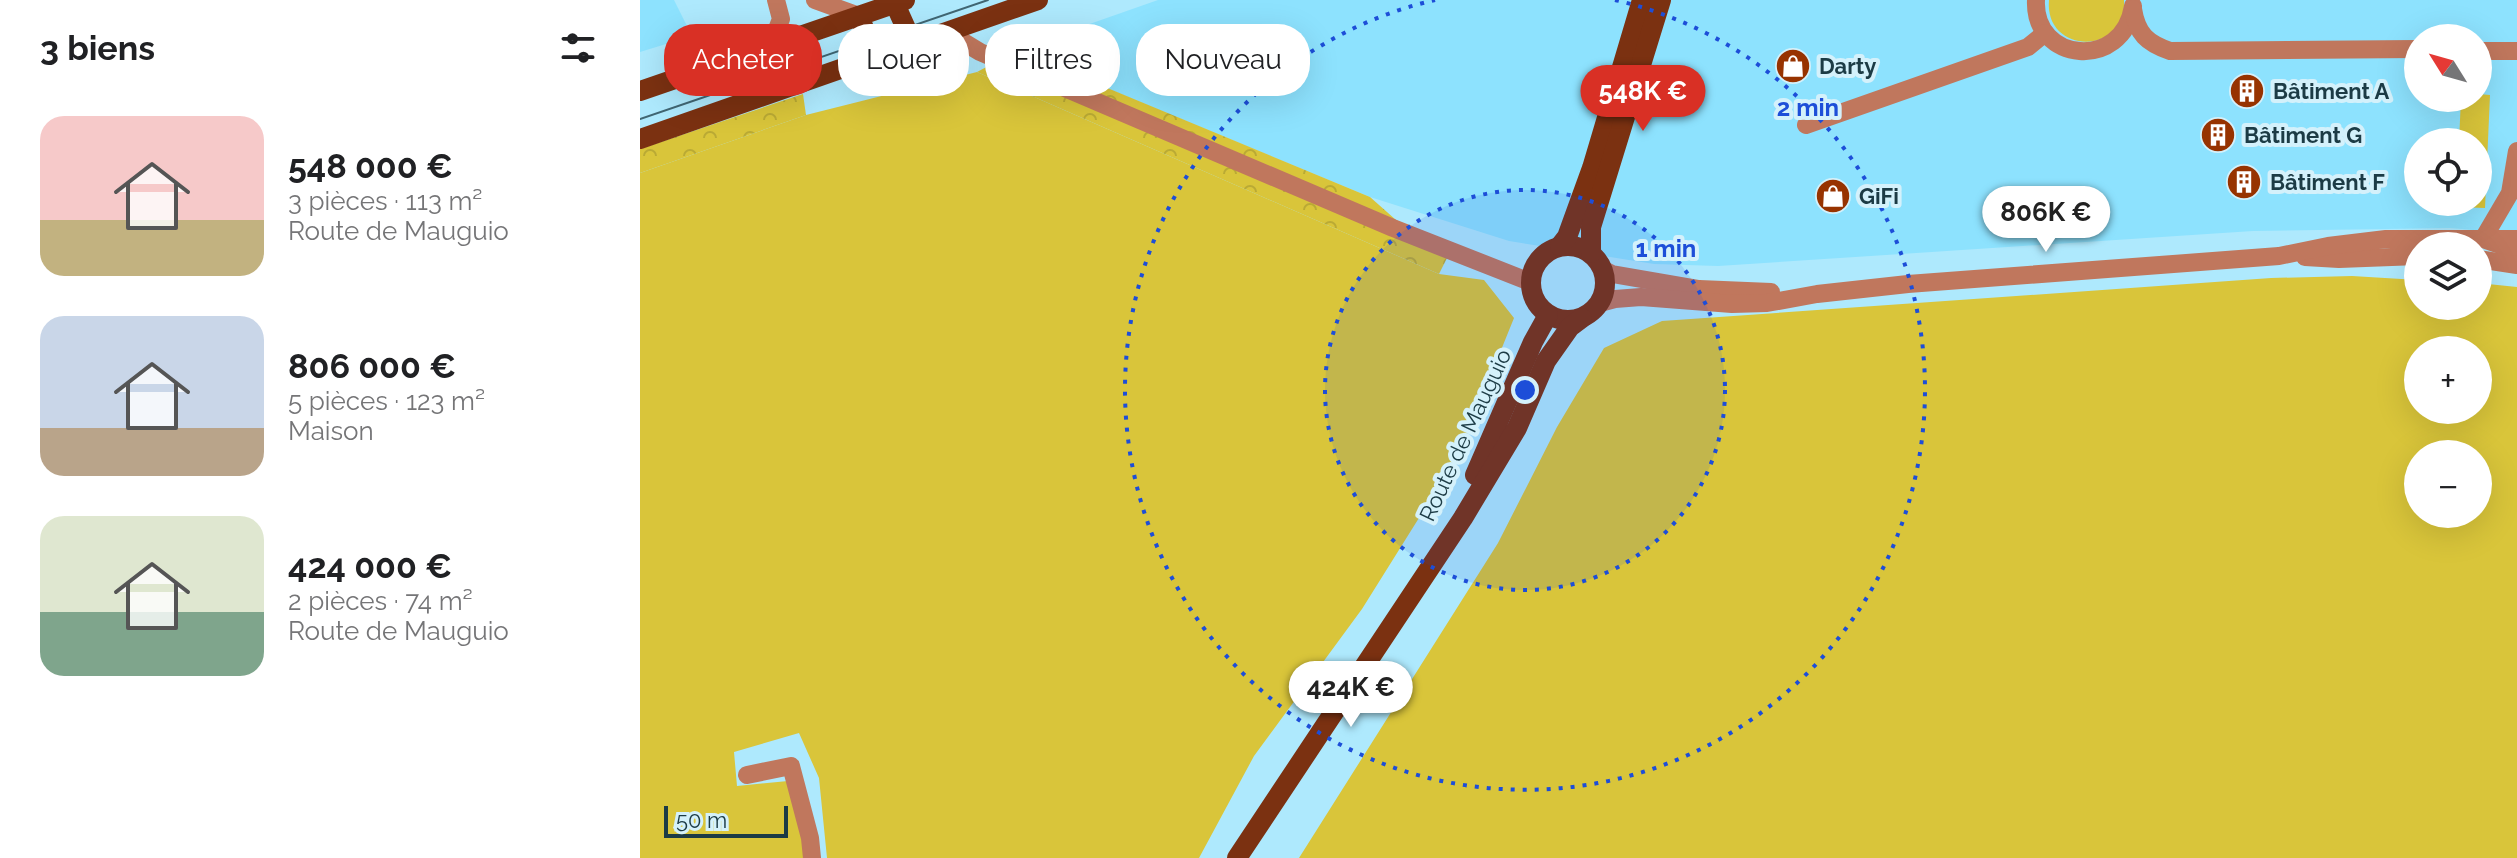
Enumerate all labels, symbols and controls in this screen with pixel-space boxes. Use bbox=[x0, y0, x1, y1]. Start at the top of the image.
chip: Acheter bbox=[664, 24, 822, 96]
chip: Louer bbox=[838, 24, 969, 96]
chip: Filtres bbox=[985, 24, 1120, 96]
chip: Nouveau bbox=[1136, 24, 1310, 96]
north arrow bbox=[2404, 24, 2492, 112]
map controls bbox=[2404, 24, 2492, 528]
icon: filters bbox=[556, 26, 600, 70]
text: 3 biens bbox=[40, 28, 155, 68]
shop icon: Darty bbox=[1774, 47, 1812, 85]
place label: Darty bbox=[1819, 53, 1876, 79]
pin: 548K € bbox=[1578, 65, 1708, 133]
building icon: Bâtiment A bbox=[2228, 72, 2266, 110]
text: 548K € bbox=[1598, 76, 1688, 106]
place label: Bâtiment A bbox=[2273, 78, 2389, 104]
text: 2 min bbox=[1777, 93, 1839, 122]
building icon: Bâtiment G bbox=[2199, 116, 2237, 154]
place label: Bâtiment G bbox=[2244, 122, 2362, 148]
button: locate bbox=[2404, 128, 2492, 216]
text: 548 000 € bbox=[288, 146, 453, 186]
icon: home bbox=[104, 148, 200, 244]
building icon: Bâtiment F bbox=[2225, 163, 2263, 201]
place label: Bâtiment F bbox=[2270, 169, 2385, 195]
shop icon: GiFi bbox=[1814, 177, 1852, 215]
place label: GiFi bbox=[1859, 183, 1899, 209]
text: 3 pièces · 113 m² bbox=[288, 186, 482, 216]
pin: 806K € bbox=[1981, 186, 2111, 254]
text: 806K € bbox=[2000, 197, 2092, 227]
text: Route de Mauguio bbox=[288, 216, 509, 246]
button: layers bbox=[2404, 232, 2492, 320]
text: 1 min bbox=[1636, 234, 1696, 263]
button: + bbox=[2404, 336, 2492, 424]
street label: Route de Mauguio bbox=[1414, 345, 1516, 525]
text: 806 000 € bbox=[288, 346, 456, 386]
icon: home bbox=[104, 348, 200, 444]
centre of rings bbox=[1511, 376, 1539, 404]
text: 5 pièces · 123 m² bbox=[288, 386, 485, 416]
text: Maison bbox=[288, 416, 374, 446]
button: − bbox=[2404, 440, 2492, 528]
text: 424 000 € bbox=[288, 546, 452, 586]
icon: home bbox=[104, 548, 200, 644]
text: 2 pièces · 74 m² bbox=[288, 586, 473, 616]
text: Route de Mauguio bbox=[288, 616, 509, 646]
pin: 424K € bbox=[1286, 661, 1416, 729]
text: 424K € bbox=[1307, 672, 1395, 702]
scale bar bbox=[664, 802, 788, 838]
text: 50 m bbox=[676, 807, 727, 833]

